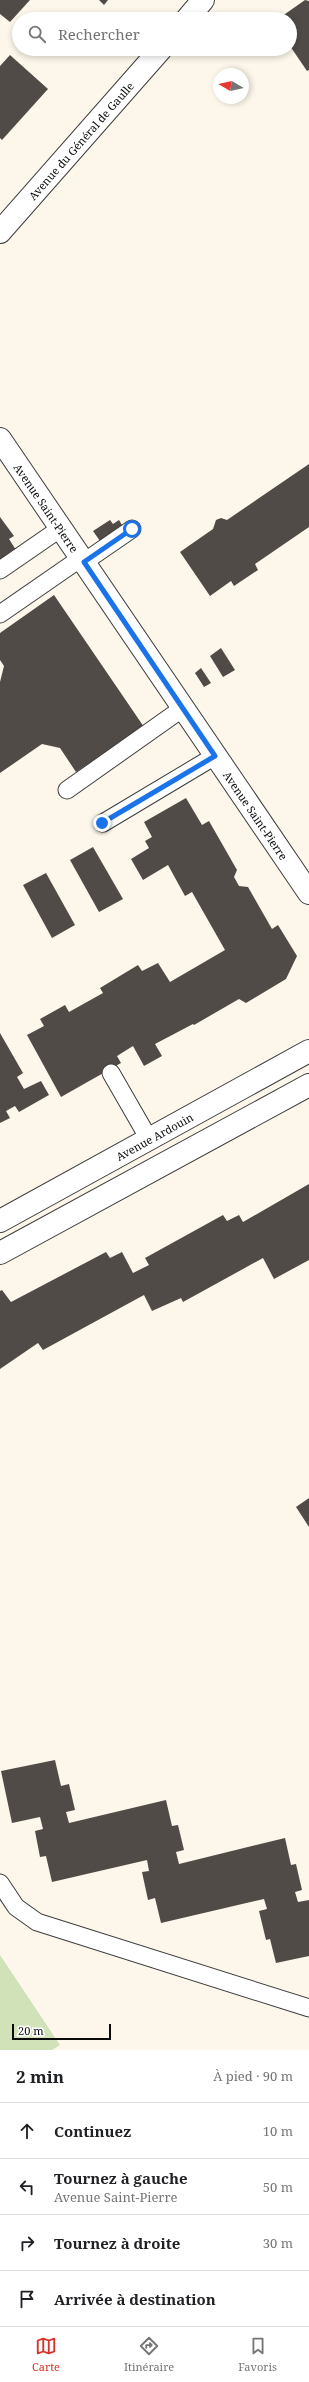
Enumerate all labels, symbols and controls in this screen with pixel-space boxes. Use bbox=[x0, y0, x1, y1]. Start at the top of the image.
search box bbox=[12, 12, 297, 56]
icon: search bbox=[26, 23, 48, 45]
text: Rechercher bbox=[58, 24, 140, 44]
north arrow bbox=[213, 68, 249, 104]
street label: Avenue du Général de Gaulle bbox=[25, 78, 137, 203]
street label: Avenue Saint-Pierre bbox=[11, 460, 82, 555]
route start bbox=[123, 520, 141, 538]
street label: Avenue Saint-Pierre bbox=[220, 768, 292, 863]
route end bbox=[93, 814, 111, 832]
street label: Avenue Ardouin bbox=[113, 1109, 195, 1163]
scale bar bbox=[12, 2022, 111, 2041]
text: 20 m bbox=[18, 2023, 44, 2038]
text: 2 min bbox=[16, 2065, 64, 2088]
text: À pied · 90 m bbox=[213, 2067, 293, 2085]
icon: ahead bbox=[16, 2120, 38, 2142]
text: Continuez bbox=[54, 2121, 131, 2141]
text: 10 m bbox=[263, 2122, 293, 2140]
text: Tournez à gauche bbox=[54, 2168, 188, 2188]
icon: left bbox=[16, 2176, 38, 2198]
text: 50 m bbox=[263, 2178, 293, 2196]
text: Avenue Saint-Pierre bbox=[54, 2188, 178, 2206]
icon: right bbox=[16, 2232, 38, 2254]
text: Tournez à droite bbox=[54, 2233, 180, 2253]
text: 30 m bbox=[263, 2234, 293, 2252]
icon: arrive bbox=[16, 2288, 38, 2310]
text: Arrivée à destination bbox=[54, 2289, 216, 2309]
tab: Carte bbox=[32, 2335, 60, 2374]
tab: Itinéraire bbox=[124, 2335, 174, 2374]
tab: Favoris bbox=[238, 2335, 277, 2374]

